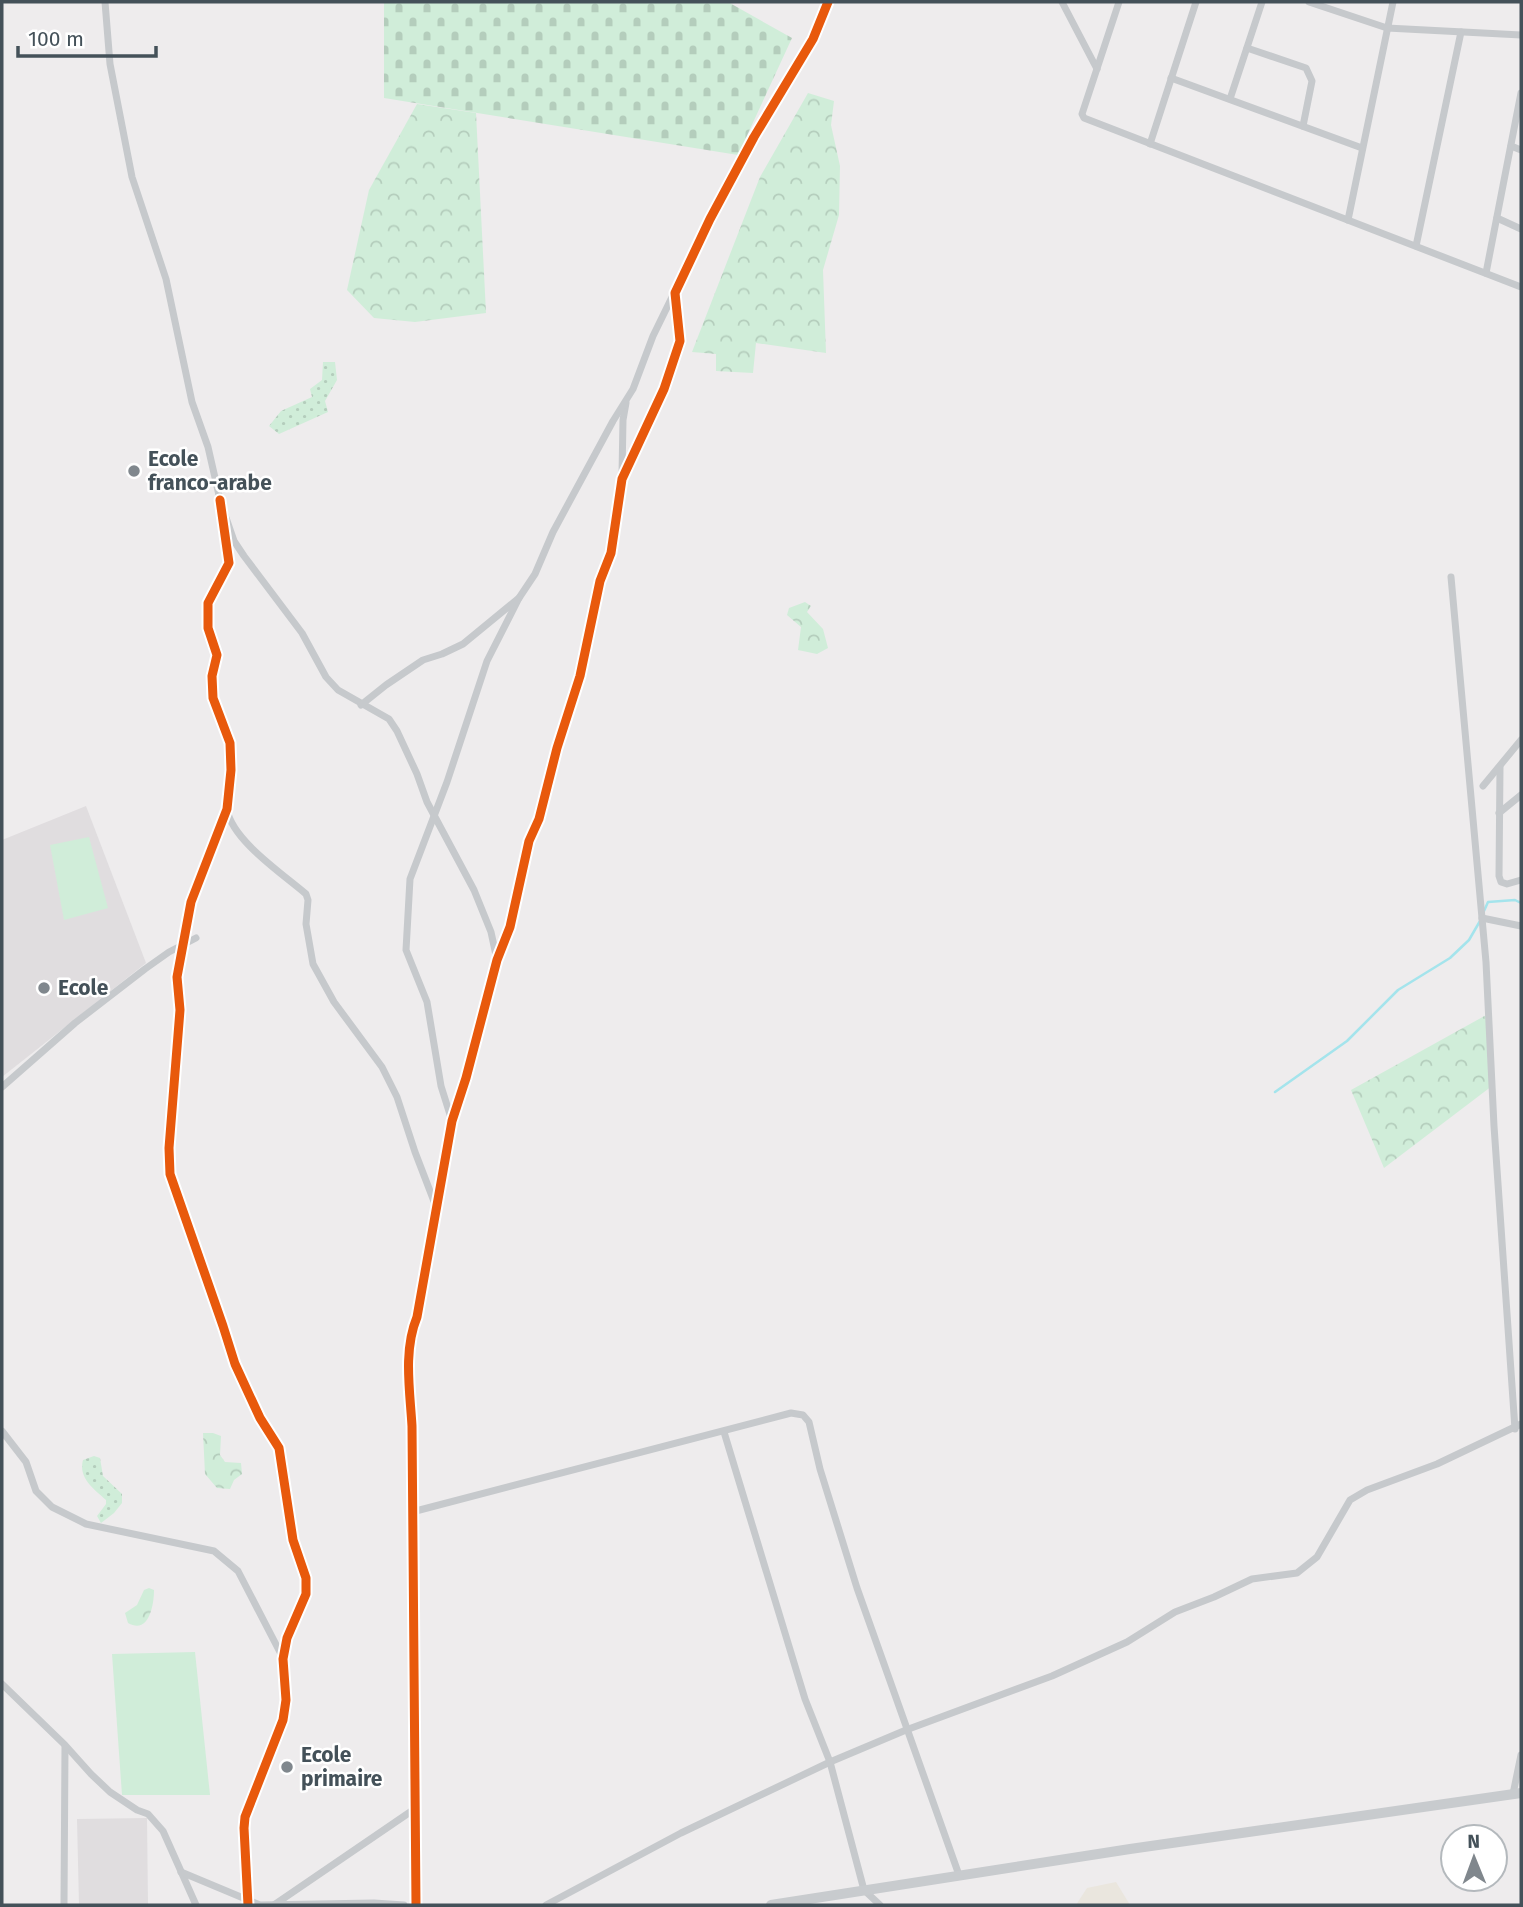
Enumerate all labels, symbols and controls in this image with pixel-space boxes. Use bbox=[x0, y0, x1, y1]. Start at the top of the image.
scale bar bbox=[18, 14, 156, 58]
text: 100 m bbox=[28, 26, 84, 52]
place label: Ecole franco-arabe bbox=[148, 446, 272, 496]
marker: Ecole franco-arabe bbox=[126, 463, 142, 479]
place label: Ecole bbox=[58, 975, 109, 1001]
marker: Ecole bbox=[36, 980, 52, 996]
place label: Ecole primaire bbox=[301, 1742, 383, 1792]
marker: Ecole primaire bbox=[279, 1759, 295, 1775]
north arrow bbox=[1439, 1823, 1509, 1893]
text: N bbox=[1467, 1830, 1480, 1853]

